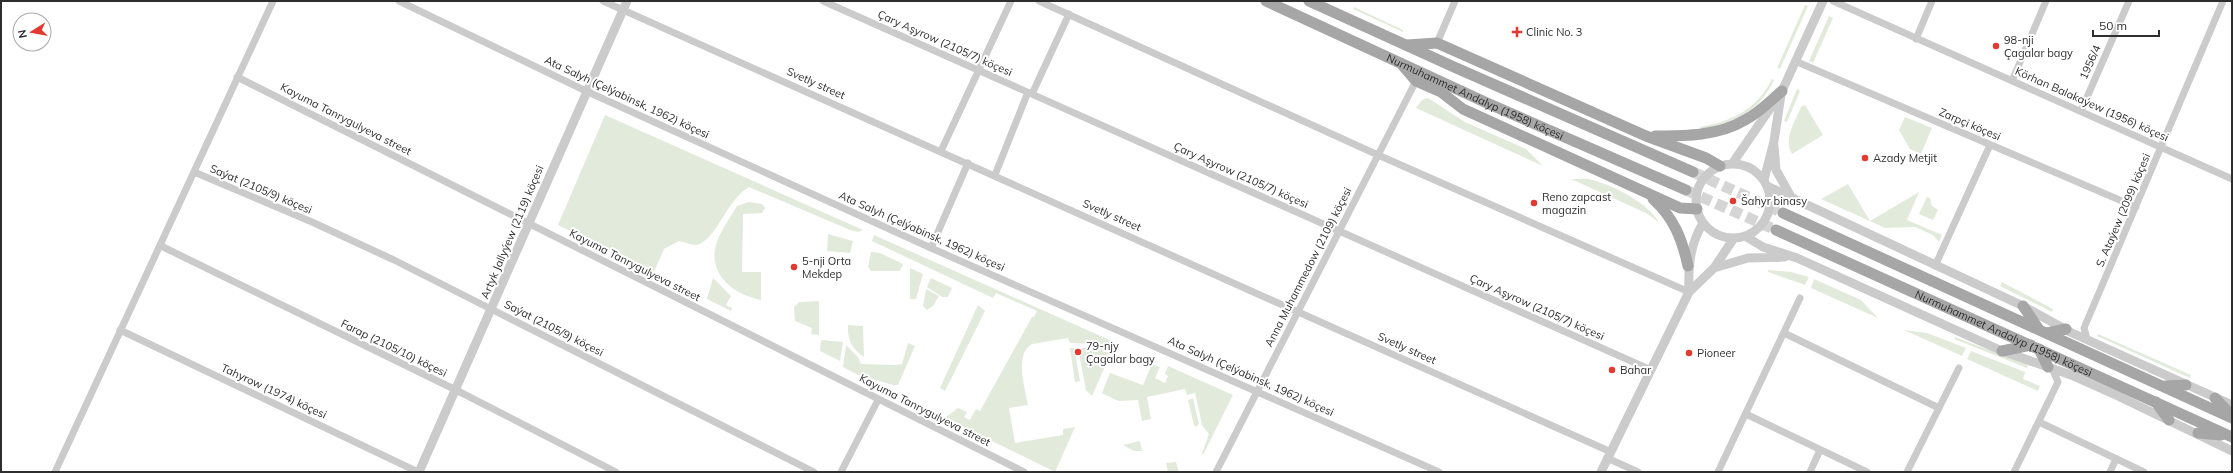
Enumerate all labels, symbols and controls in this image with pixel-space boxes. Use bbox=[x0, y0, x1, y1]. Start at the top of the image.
street label: Çary Aşyrow (2105/7) köçesi bbox=[875, 7, 1015, 79]
north arrow bbox=[12, 12, 52, 52]
scale bar bbox=[2093, 12, 2159, 38]
text: 50 m bbox=[2099, 18, 2127, 33]
place label: Clinic No. 3 bbox=[1526, 25, 1582, 39]
marker: Clinic No. 3 bbox=[1511, 26, 1523, 38]
text: N bbox=[15, 28, 30, 39]
place label: 98-nji Çagalar bagy bbox=[2004, 33, 2073, 60]
marker: 98-nji Çagalar bagy bbox=[1991, 41, 2001, 51]
street label: 1956/4 bbox=[2076, 42, 2104, 81]
street label: Nurmuhammet Andalyp (1958) köçesi bbox=[1384, 51, 1566, 143]
street label: Ata Salyh (Çelýabinsk, 1962) köçesi bbox=[542, 53, 712, 141]
street label: Svetly street bbox=[785, 64, 848, 102]
street label: Körhan Balakaýew (1956) köçesi bbox=[2013, 64, 2171, 144]
street label: Kayuma Tanrygulyeva street bbox=[278, 80, 414, 158]
street label: Zarpçi köçesi bbox=[1937, 105, 2003, 143]
street label: Çary Aşyrow (2105/7) köçesi bbox=[1171, 139, 1311, 211]
place label: Azady Metjit bbox=[1873, 151, 1937, 165]
street label: S. Ataýew (2099) köçesi bbox=[2093, 151, 2153, 269]
marker: Azady Metjit bbox=[1860, 153, 1870, 163]
street label: Saýat (2105/9) köçesi bbox=[208, 161, 314, 217]
street label: Artyk Jallyýew (2119) köçesi bbox=[477, 163, 547, 301]
street label: Anna Muhammedow (2109) köçesi bbox=[1262, 185, 1354, 349]
street label: Ata Salyh (Çelýabinsk, 1962) köçesi bbox=[837, 188, 1007, 274]
place label: Reno zapcast magazin bbox=[1542, 190, 1611, 217]
place label: Šahyr binasy bbox=[1741, 194, 1807, 208]
street label: Svetly street bbox=[1081, 196, 1144, 234]
marker: Šahyr binasy bbox=[1728, 196, 1738, 206]
marker: Reno zapcast magazin bbox=[1529, 198, 1539, 208]
street label: Kayuma Tanrygulyeva street bbox=[567, 226, 703, 304]
place label: 5-nji Orta Mekdep bbox=[802, 254, 851, 281]
marker: 5-nji Orta Mekdep bbox=[789, 262, 799, 272]
street label: Çary Aşyrow (2105/7) köçesi bbox=[1467, 271, 1607, 343]
street label: Nurmuhammet Andalyp (1958) köçesi bbox=[1913, 287, 2094, 380]
street label: Saýat (2105/9) köçesi bbox=[502, 297, 606, 359]
street label: Farap (2105/10) köçesi bbox=[339, 316, 449, 380]
street label: Svetly street bbox=[1376, 329, 1439, 367]
street label: Ata Salyh (Çelýabinsk, 1962) köçesi bbox=[1166, 333, 1336, 419]
place label: 79-njy Çagalar bagy bbox=[1086, 339, 1155, 366]
place label: Pioneer bbox=[1697, 346, 1735, 360]
marker: 79-njy Çagalar bagy bbox=[1073, 347, 1083, 357]
marker: Pioneer bbox=[1684, 348, 1694, 358]
street label: Tahyrow (1974) köçesi bbox=[219, 360, 329, 422]
place label: Bahar bbox=[1620, 363, 1651, 377]
marker: Bahar bbox=[1607, 365, 1617, 375]
street label: Kayuma Tanrygulyeva street bbox=[857, 371, 993, 449]

